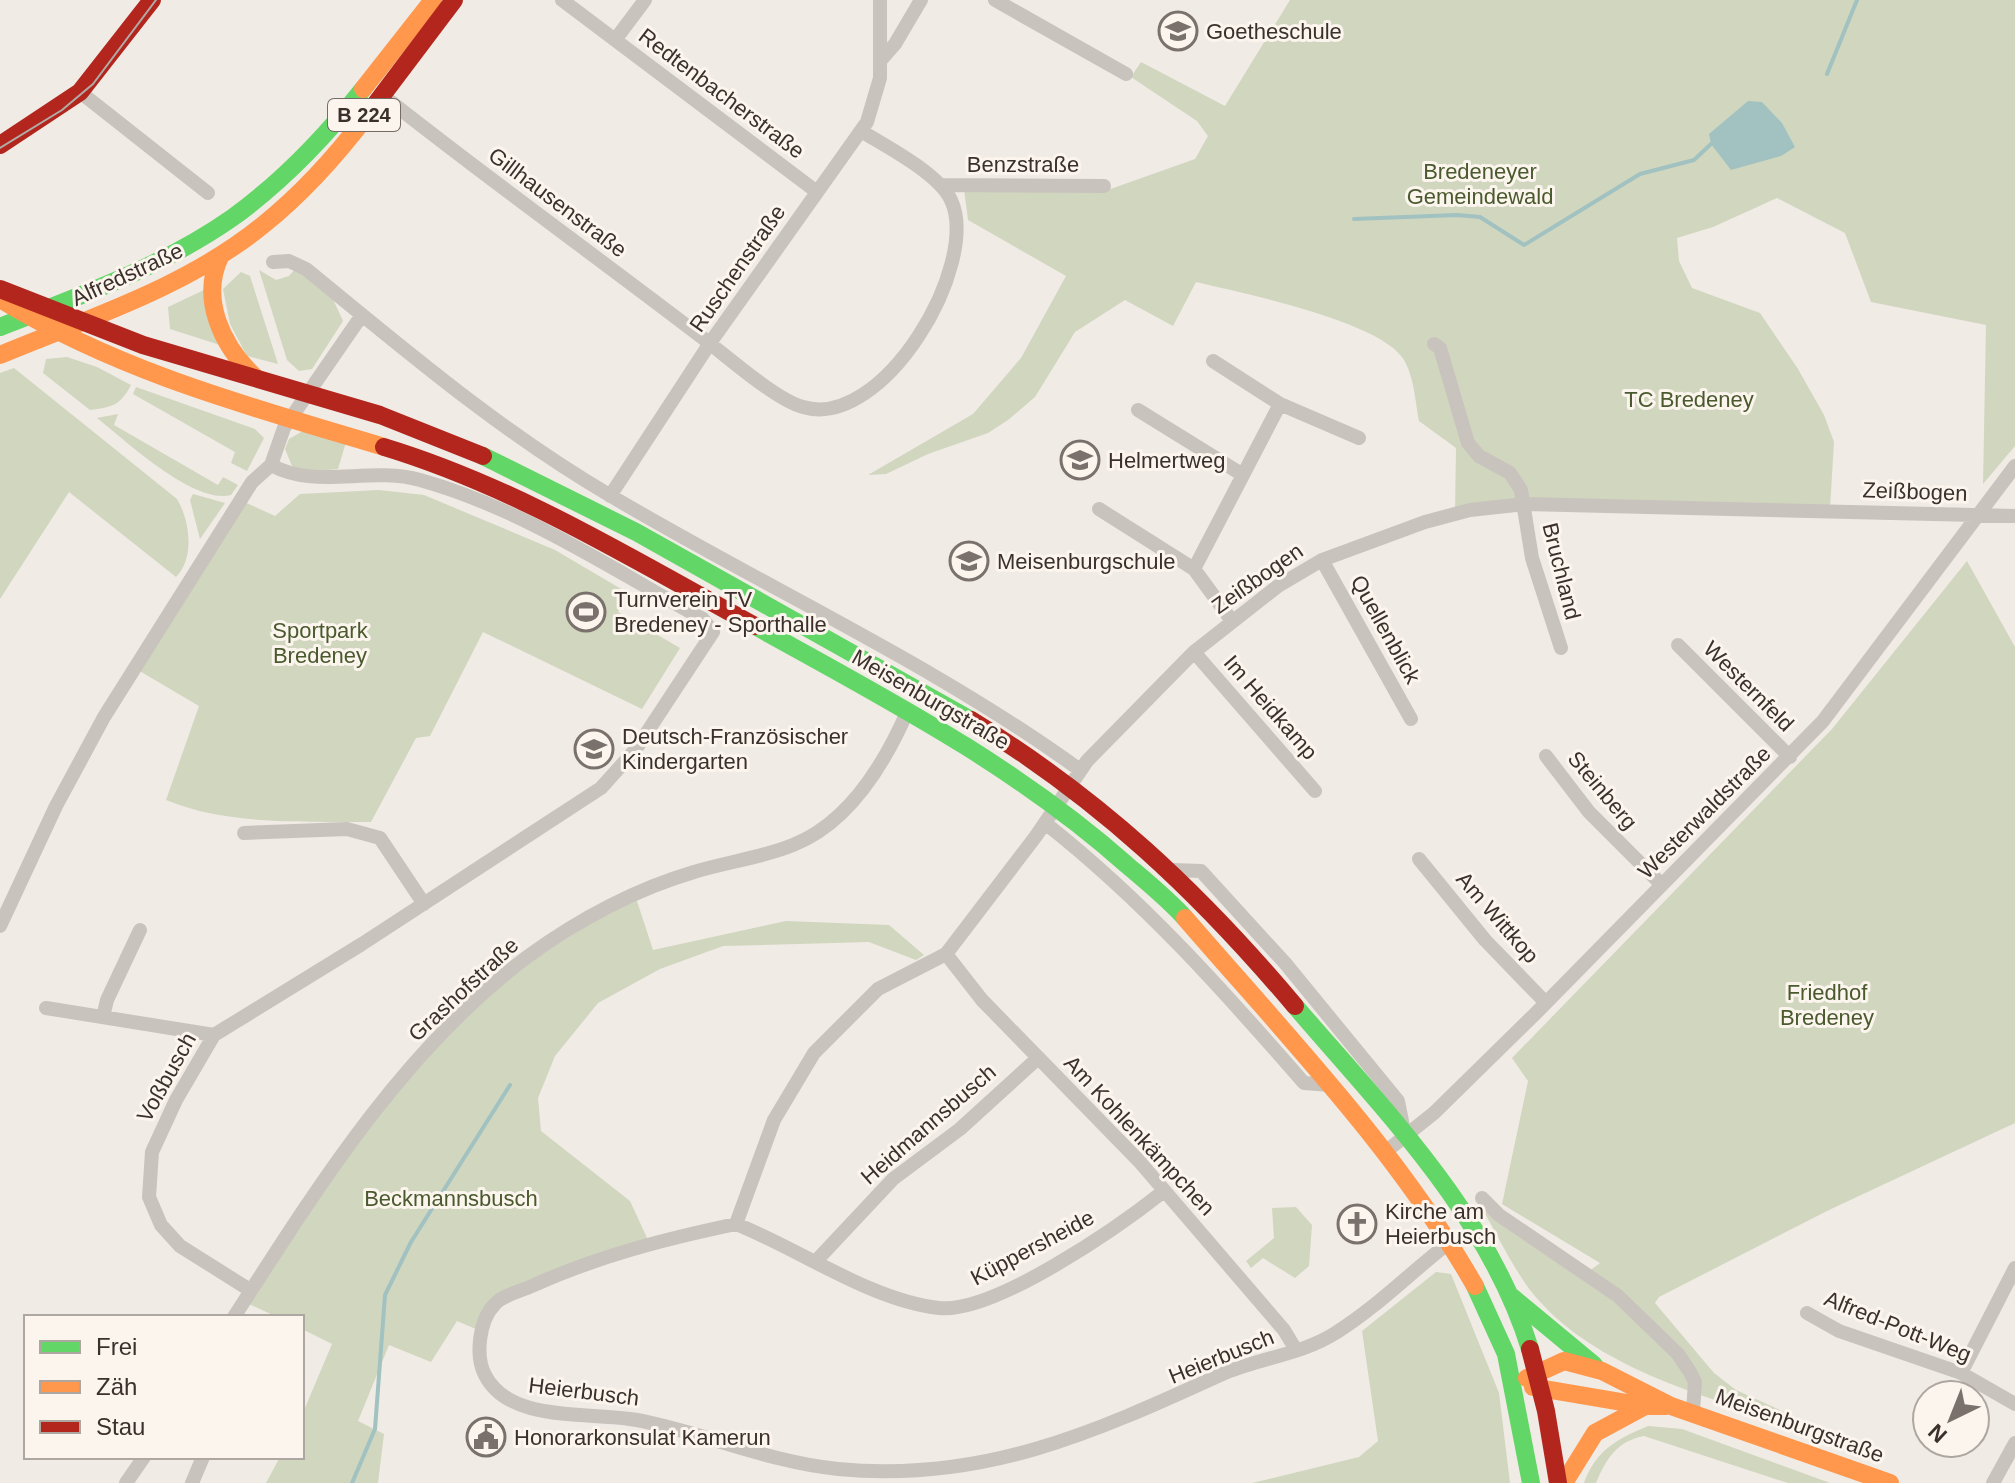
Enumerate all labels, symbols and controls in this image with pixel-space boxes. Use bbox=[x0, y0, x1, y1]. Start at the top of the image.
school or university icon: Goetheschule bbox=[1157, 10, 1199, 52]
place label: Goetheschule bbox=[1206, 19, 1342, 44]
street label: Redtenbacherstraße bbox=[634, 23, 809, 164]
road number: B 224 bbox=[328, 99, 400, 131]
street label: Gillhausenstraße bbox=[484, 142, 632, 262]
street label: Benzstraße bbox=[967, 152, 1079, 177]
park label: Bredeneyer Gemeindewald bbox=[1407, 159, 1553, 209]
street label: Ruschenstraße bbox=[684, 200, 790, 337]
street label: Alfredstraße bbox=[68, 238, 187, 311]
park label: TC Bredeney bbox=[1624, 387, 1754, 412]
school or university icon: Helmertweg bbox=[1059, 439, 1101, 481]
place label: Helmertweg bbox=[1108, 448, 1225, 473]
street label: Zeißbogen bbox=[1862, 477, 1968, 506]
street label: Bruchland bbox=[1537, 520, 1586, 622]
street label: Zeißbogen bbox=[1207, 538, 1308, 619]
school or university icon: Meisenburgschule bbox=[948, 540, 990, 582]
place label: Meisenburgschule bbox=[997, 549, 1176, 574]
street label: Quellenblick bbox=[1346, 571, 1426, 689]
place label: Turnverein TV Bredeney - Sporthalle bbox=[614, 587, 827, 637]
sports icon: Turnverein TV Bredeney - Sporthalle bbox=[565, 591, 607, 633]
park label: Sportpark Bredeney bbox=[272, 618, 369, 668]
street label: Westernfeld bbox=[1698, 636, 1799, 737]
street label: Meisenburgstraße bbox=[848, 644, 1014, 755]
street label: Im Heidkamp bbox=[1219, 650, 1323, 764]
place label: Deutsch-Französischer Kindergarten bbox=[622, 724, 848, 774]
school or university icon: Deutsch-Französischer Kindergarten bbox=[573, 728, 615, 770]
street label: Westerwaldstraße bbox=[1633, 741, 1776, 884]
street label: Steinberg bbox=[1563, 746, 1642, 834]
street label: Am Wittkop bbox=[1451, 867, 1544, 968]
street label: Grashofstraße bbox=[403, 932, 523, 1046]
park label: Friedhof Bredeney bbox=[1780, 980, 1874, 1030]
street label: Voßbusch bbox=[132, 1028, 201, 1126]
street label: Am Kohlenkämpchen bbox=[1059, 1050, 1220, 1220]
street label: Heidmannsbusch bbox=[856, 1059, 1001, 1190]
park label: Beckmannsbusch bbox=[364, 1186, 538, 1211]
place label: Kirche am Heierbusch bbox=[1385, 1199, 1496, 1249]
church icon: Kirche am Heierbusch bbox=[1336, 1203, 1378, 1245]
street label: Küppersheide bbox=[966, 1205, 1098, 1290]
street label: Alfred-Pott-Weg bbox=[1821, 1286, 1975, 1367]
legend bbox=[24, 1315, 304, 1459]
street label: Heierbusch bbox=[1165, 1324, 1277, 1389]
text: Frei bbox=[96, 1333, 137, 1360]
street label: Heierbusch bbox=[527, 1372, 641, 1411]
text: Zäh bbox=[96, 1373, 137, 1400]
north arrow bbox=[1911, 1379, 1991, 1459]
street label: Meisenburgstraße bbox=[1712, 1383, 1887, 1468]
text: Stau bbox=[96, 1413, 145, 1440]
public building icon: Honorarkonsulat Kamerun bbox=[465, 1416, 507, 1458]
text: N bbox=[1923, 1419, 1952, 1448]
place label: Honorarkonsulat Kamerun bbox=[514, 1425, 771, 1450]

